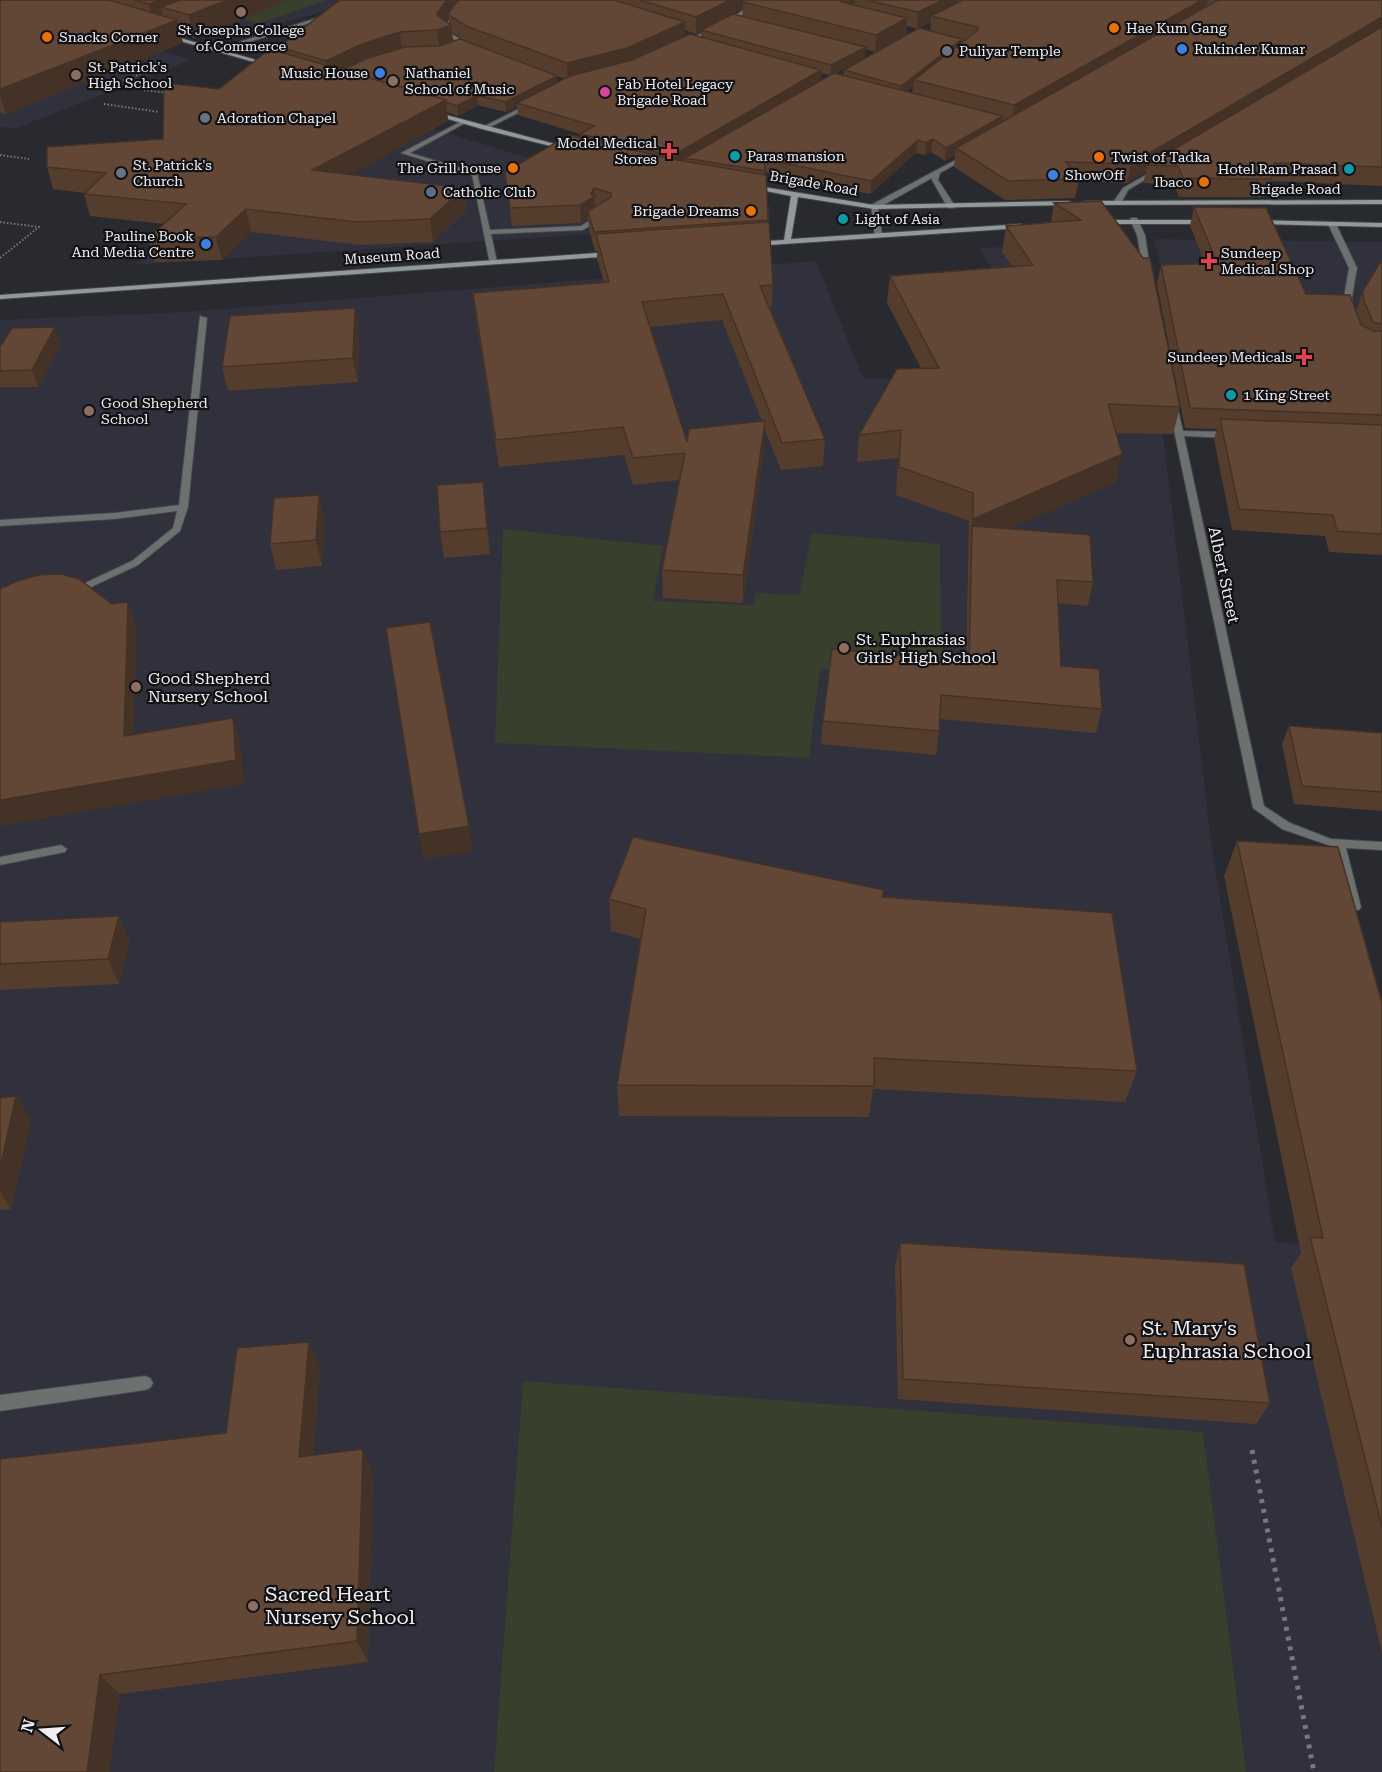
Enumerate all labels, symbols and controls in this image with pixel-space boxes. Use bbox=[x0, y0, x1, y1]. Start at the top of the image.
marker: St Josephs College of Commerce bbox=[234, 5, 248, 19]
place label: Hae Kum Gang bbox=[1126, 20, 1227, 36]
marker: Hae Kum Gang bbox=[1107, 21, 1121, 35]
place label: St Josephs College of Commerce bbox=[178, 22, 305, 54]
place label: Snacks Corner bbox=[59, 29, 158, 45]
marker: Snacks Corner bbox=[40, 30, 54, 44]
place label: Rukinder Kumar bbox=[1194, 41, 1305, 57]
marker: Rukinder Kumar bbox=[1175, 42, 1189, 56]
place label: Puliyar Temple bbox=[959, 43, 1061, 59]
marker: Puliyar Temple bbox=[940, 44, 954, 58]
place label: St. Patrick's High School bbox=[88, 59, 173, 91]
place label: Music House bbox=[280, 65, 368, 81]
place label: Nathaniel School of Music bbox=[405, 65, 514, 97]
marker: Music House bbox=[373, 66, 387, 80]
marker: St. Patrick's High School bbox=[69, 68, 83, 82]
marker: Nathaniel School of Music bbox=[386, 74, 400, 88]
place label: Fab Hotel Legacy Brigade Road bbox=[617, 76, 734, 108]
marker: Fab Hotel Legacy Brigade Road bbox=[598, 85, 612, 99]
place label: Adoration Chapel bbox=[217, 110, 337, 126]
marker: Adoration Chapel bbox=[198, 111, 212, 125]
place label: Model Medical Stores bbox=[557, 135, 658, 167]
marker: Model Medical Stores bbox=[662, 144, 676, 158]
place label: Paras mansion bbox=[747, 148, 845, 164]
marker: Paras mansion bbox=[728, 149, 742, 163]
place label: Twist of Tadka bbox=[1111, 149, 1211, 165]
marker: Twist of Tadka bbox=[1092, 150, 1106, 164]
place label: St. Patrick's Church bbox=[133, 157, 212, 189]
place label: The Grill house bbox=[397, 160, 501, 176]
marker: The Grill house bbox=[506, 161, 520, 175]
place label: Hotel Ram Prasad bbox=[1218, 161, 1337, 177]
marker: Hotel Ram Prasad bbox=[1342, 162, 1356, 176]
marker: St. Patrick's Church bbox=[114, 166, 128, 180]
street label: Brigade Road bbox=[769, 167, 859, 199]
place label: ShowOff bbox=[1065, 167, 1125, 183]
marker: ShowOff bbox=[1046, 168, 1060, 182]
place label: Ibaco bbox=[1154, 174, 1192, 190]
marker: Ibaco bbox=[1197, 175, 1211, 189]
street label: Brigade Road bbox=[1251, 181, 1341, 197]
place label: Catholic Club bbox=[443, 184, 536, 200]
marker: Catholic Club bbox=[424, 185, 438, 199]
place label: Brigade Dreams bbox=[633, 203, 739, 219]
marker: Brigade Dreams bbox=[744, 204, 758, 218]
place label: Light of Asia bbox=[855, 211, 940, 227]
marker: Light of Asia bbox=[836, 212, 850, 226]
place label: Pauline Book And Media Centre bbox=[72, 228, 194, 260]
marker: Pauline Book And Media Centre bbox=[199, 237, 213, 251]
street label: Museum Road bbox=[344, 245, 440, 267]
place label: Sundeep Medical Shop bbox=[1221, 245, 1314, 277]
marker: Sundeep Medical Shop bbox=[1202, 254, 1216, 268]
place label: Sundeep Medicals bbox=[1168, 349, 1292, 365]
marker: Sundeep Medicals bbox=[1297, 350, 1311, 364]
place label: 1 King Street bbox=[1243, 387, 1330, 403]
marker: 1 King Street bbox=[1224, 388, 1238, 402]
place label: Good Shepherd School bbox=[101, 395, 208, 427]
marker: Good Shepherd School bbox=[82, 404, 96, 418]
street label: Albert Street bbox=[1204, 525, 1244, 625]
place label: St. Euphrasias Girls' High School bbox=[856, 630, 996, 667]
marker: St. Euphrasias Girls' High School bbox=[837, 641, 851, 655]
place label: Good Shepherd Nursery School bbox=[148, 669, 270, 706]
marker: Good Shepherd Nursery School bbox=[129, 680, 143, 694]
place label: St. Mary's Euphrasia School bbox=[1142, 1316, 1311, 1363]
marker: St. Mary's Euphrasia School bbox=[1123, 1333, 1137, 1347]
place label: Sacred Heart Nursery School bbox=[265, 1582, 415, 1629]
marker: Sacred Heart Nursery School bbox=[246, 1599, 260, 1613]
north arrow bbox=[12, 1700, 72, 1760]
text: N bbox=[17, 1717, 39, 1734]

